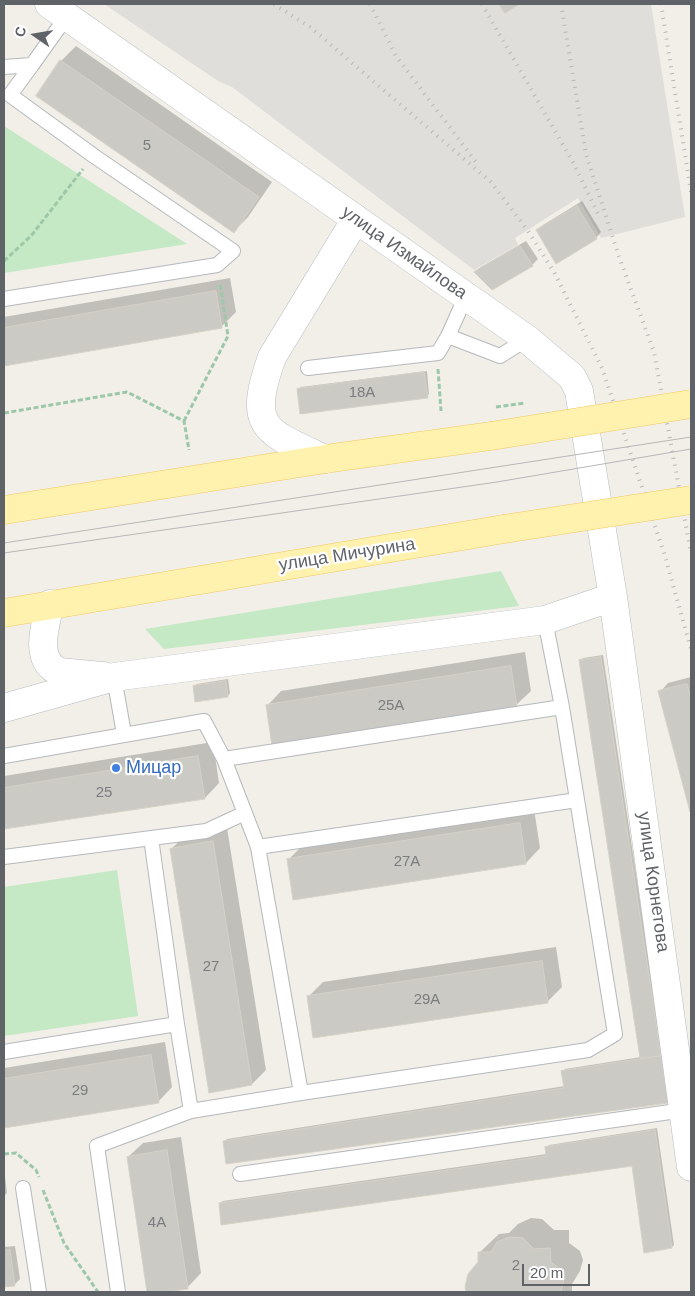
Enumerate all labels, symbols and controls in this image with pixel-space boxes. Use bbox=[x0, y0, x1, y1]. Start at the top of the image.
north arrow bbox=[10, 10, 60, 60]
text: С bbox=[11, 25, 29, 38]
house number: 5 bbox=[143, 137, 151, 155]
street label: улица Измайлова bbox=[337, 202, 471, 304]
house number: 18А bbox=[349, 384, 375, 402]
street label: улица Мичурина bbox=[277, 534, 417, 576]
house number: 25А bbox=[378, 697, 404, 715]
place label: Мицар bbox=[126, 757, 181, 779]
marker: Мицар bbox=[110, 762, 122, 774]
house number: 25 bbox=[96, 784, 112, 802]
street label: улица Корнетова bbox=[632, 810, 674, 954]
house number: 27А bbox=[394, 853, 420, 871]
house number: 27 bbox=[203, 958, 219, 976]
house number: 29А bbox=[414, 991, 440, 1009]
house number: 29 bbox=[72, 1082, 88, 1100]
house number: 4А bbox=[148, 1214, 166, 1232]
scale bar bbox=[525, 1254, 592, 1286]
house number: 2 bbox=[512, 1257, 520, 1275]
text: 20 m bbox=[530, 1264, 563, 1281]

